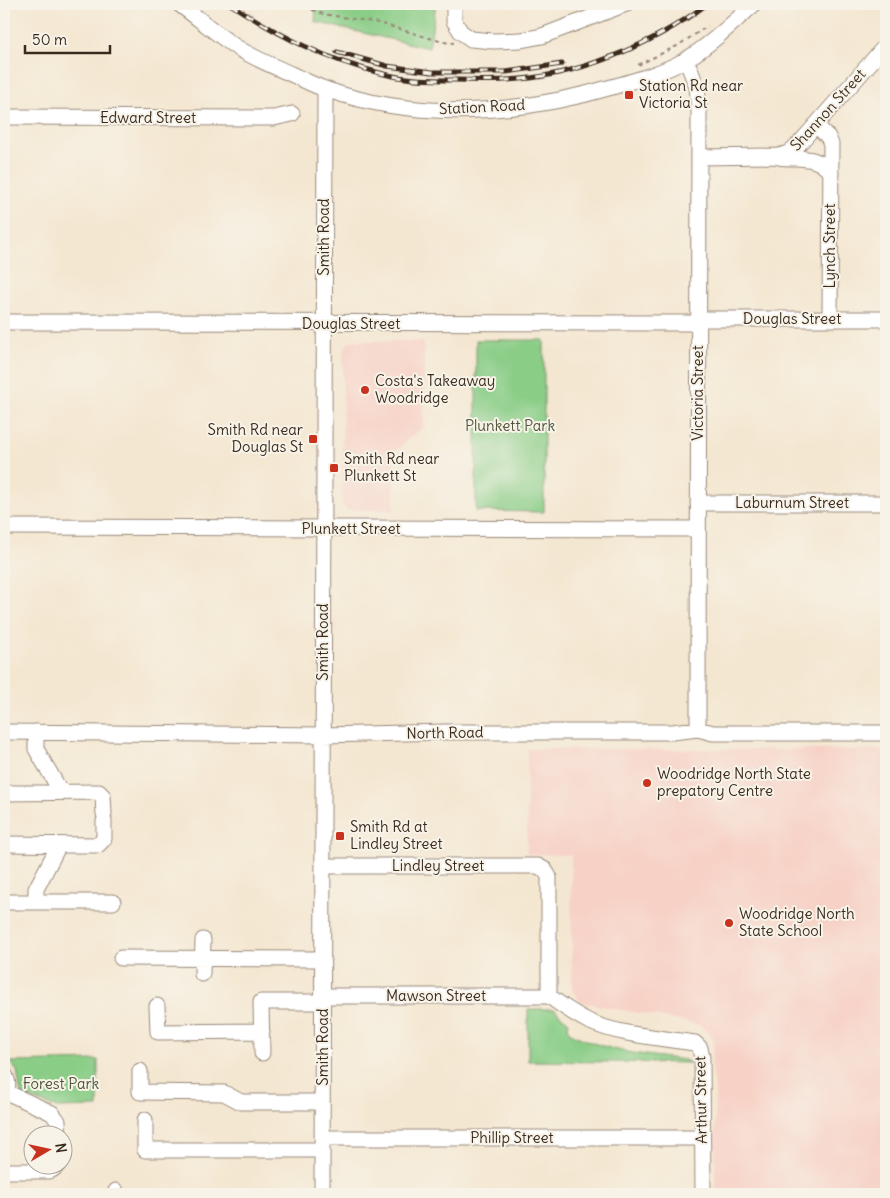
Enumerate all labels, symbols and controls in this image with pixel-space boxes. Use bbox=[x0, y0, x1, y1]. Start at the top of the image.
scale bar bbox=[25, 22, 110, 54]
text: 50 m bbox=[32, 30, 67, 49]
street label: Shannon Street bbox=[786, 65, 869, 155]
place label: Station Rd near Victoria St bbox=[639, 76, 743, 112]
marker: Station Rd near Victoria St bbox=[623, 89, 635, 101]
street label: Station Road bbox=[439, 95, 526, 118]
street label: Edward Street bbox=[100, 108, 196, 127]
street label: Smith Road bbox=[314, 198, 333, 276]
street label: Lynch Street bbox=[820, 203, 839, 289]
street label: Douglas Street bbox=[743, 309, 841, 328]
street label: Douglas Street bbox=[302, 314, 400, 333]
street label: Victoria Street bbox=[688, 345, 707, 441]
place label: Costa's Takeaway Woodridge bbox=[375, 371, 495, 407]
marker: Costa's Takeaway Woodridge bbox=[359, 384, 371, 396]
park label: Plunkett Park bbox=[465, 416, 555, 435]
place label: Smith Rd near Douglas St bbox=[208, 420, 303, 456]
marker: Smith Rd near Douglas St bbox=[307, 433, 319, 445]
place label: Smith Rd near Plunkett St bbox=[344, 449, 439, 485]
marker: Smith Rd near Plunkett St bbox=[328, 462, 340, 474]
street label: Laburnum Street bbox=[735, 493, 849, 512]
street label: Plunkett Street bbox=[301, 519, 401, 538]
street label: Smith Road bbox=[313, 603, 332, 681]
street label: North Road bbox=[406, 722, 484, 743]
place label: Woodridge North State prepatory Centre bbox=[657, 764, 811, 800]
marker: Woodridge North State prepatory Centre bbox=[641, 777, 653, 789]
place label: Smith Rd at Lindley Street bbox=[350, 817, 443, 853]
marker: Smith Rd at Lindley Street bbox=[334, 830, 346, 842]
street label: Lindley Street bbox=[392, 856, 484, 875]
place label: Woodridge North State School bbox=[739, 904, 855, 940]
marker: Woodridge North State School bbox=[723, 917, 735, 929]
street label: Mawson Street bbox=[386, 986, 486, 1005]
street label: Smith Road bbox=[313, 1008, 332, 1086]
street label: Arthur Street bbox=[690, 1056, 711, 1144]
park label: Forest Park bbox=[23, 1074, 100, 1093]
north arrow bbox=[22, 1126, 72, 1176]
street label: Phillip Street bbox=[470, 1128, 554, 1147]
text: N bbox=[51, 1142, 70, 1154]

